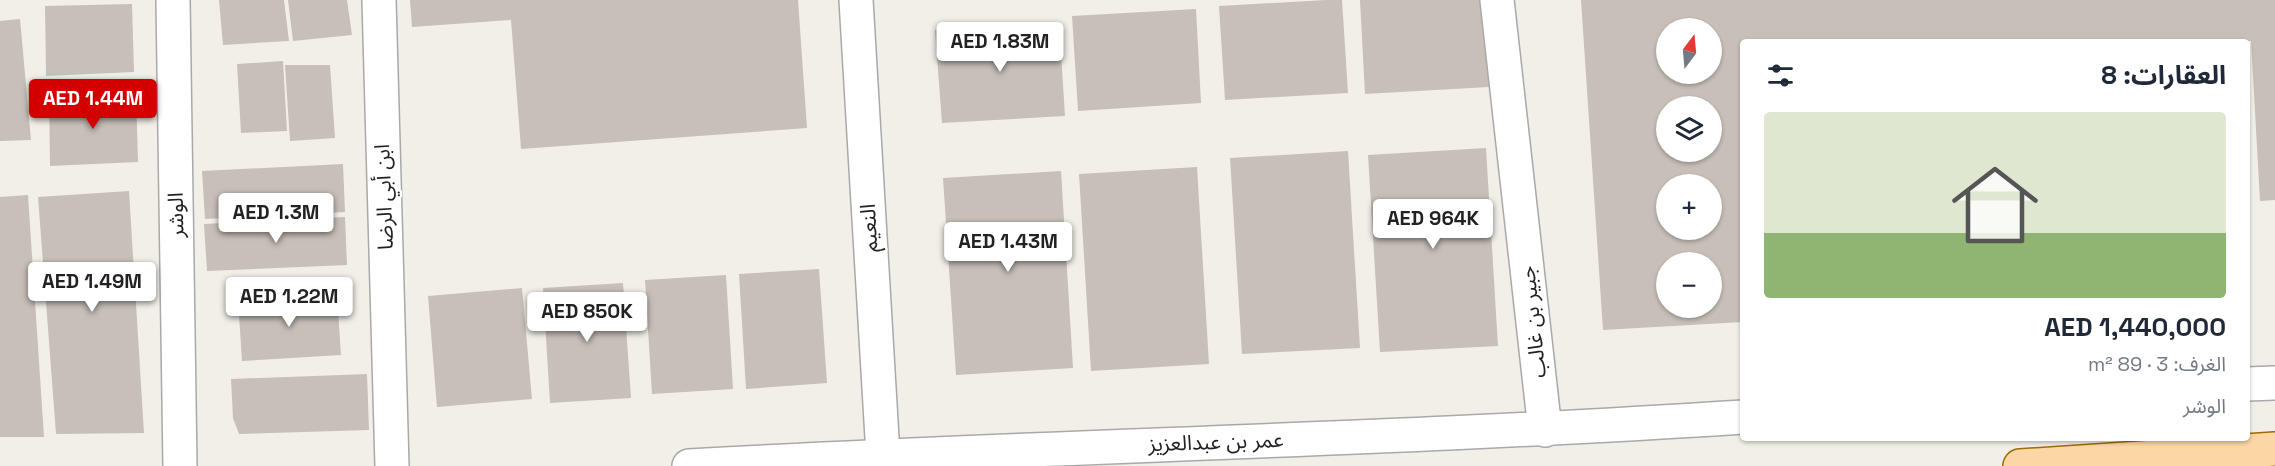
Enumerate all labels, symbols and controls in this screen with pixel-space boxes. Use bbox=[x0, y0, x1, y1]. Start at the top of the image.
north arrow bbox=[1656, 18, 1722, 84]
map controls bbox=[1656, 18, 1722, 318]
pin: AED 1.83M bbox=[931, 22, 1069, 73]
text: AED 1.83M bbox=[951, 28, 1049, 54]
text: العقارات: 8 bbox=[2101, 58, 2226, 92]
icon: filters bbox=[1764, 59, 1797, 92]
pin: AED 1.44M bbox=[24, 79, 162, 130]
text: AED 1.44M bbox=[43, 85, 143, 111]
button: layers bbox=[1656, 96, 1722, 162]
street label: ابن أبي الرضا bbox=[368, 143, 402, 250]
icon: home bbox=[1941, 151, 2049, 259]
button: + bbox=[1656, 174, 1722, 240]
street label: الوشر bbox=[162, 192, 189, 239]
pin: AED 1.3M bbox=[214, 193, 338, 244]
text: AED 1.3M bbox=[233, 199, 319, 225]
pin: AED 964K bbox=[1371, 199, 1495, 250]
street label: النعيم bbox=[854, 203, 885, 253]
text: AED 964K bbox=[1387, 205, 1479, 231]
pin: AED 1.43M bbox=[939, 222, 1077, 273]
text: AED 1.43M bbox=[958, 228, 1058, 254]
button: − bbox=[1656, 252, 1722, 318]
pin: AED 1.49M bbox=[23, 262, 161, 313]
street label: جبير بن غالب bbox=[1513, 265, 1552, 379]
text: AED 1.49M bbox=[42, 268, 142, 294]
pin: AED 1.22M bbox=[220, 277, 358, 328]
text: AED 1.22M bbox=[240, 283, 338, 309]
pin: AED 850K bbox=[525, 292, 649, 343]
text: AED 850K bbox=[541, 298, 633, 324]
text: AED 1,440,000 bbox=[2044, 310, 2226, 344]
text: الغرف: 3 · 89 m² bbox=[2088, 351, 2226, 377]
text: الوشر bbox=[2183, 393, 2226, 419]
street label: عمر بن عبدالعزيز bbox=[1147, 426, 1284, 457]

